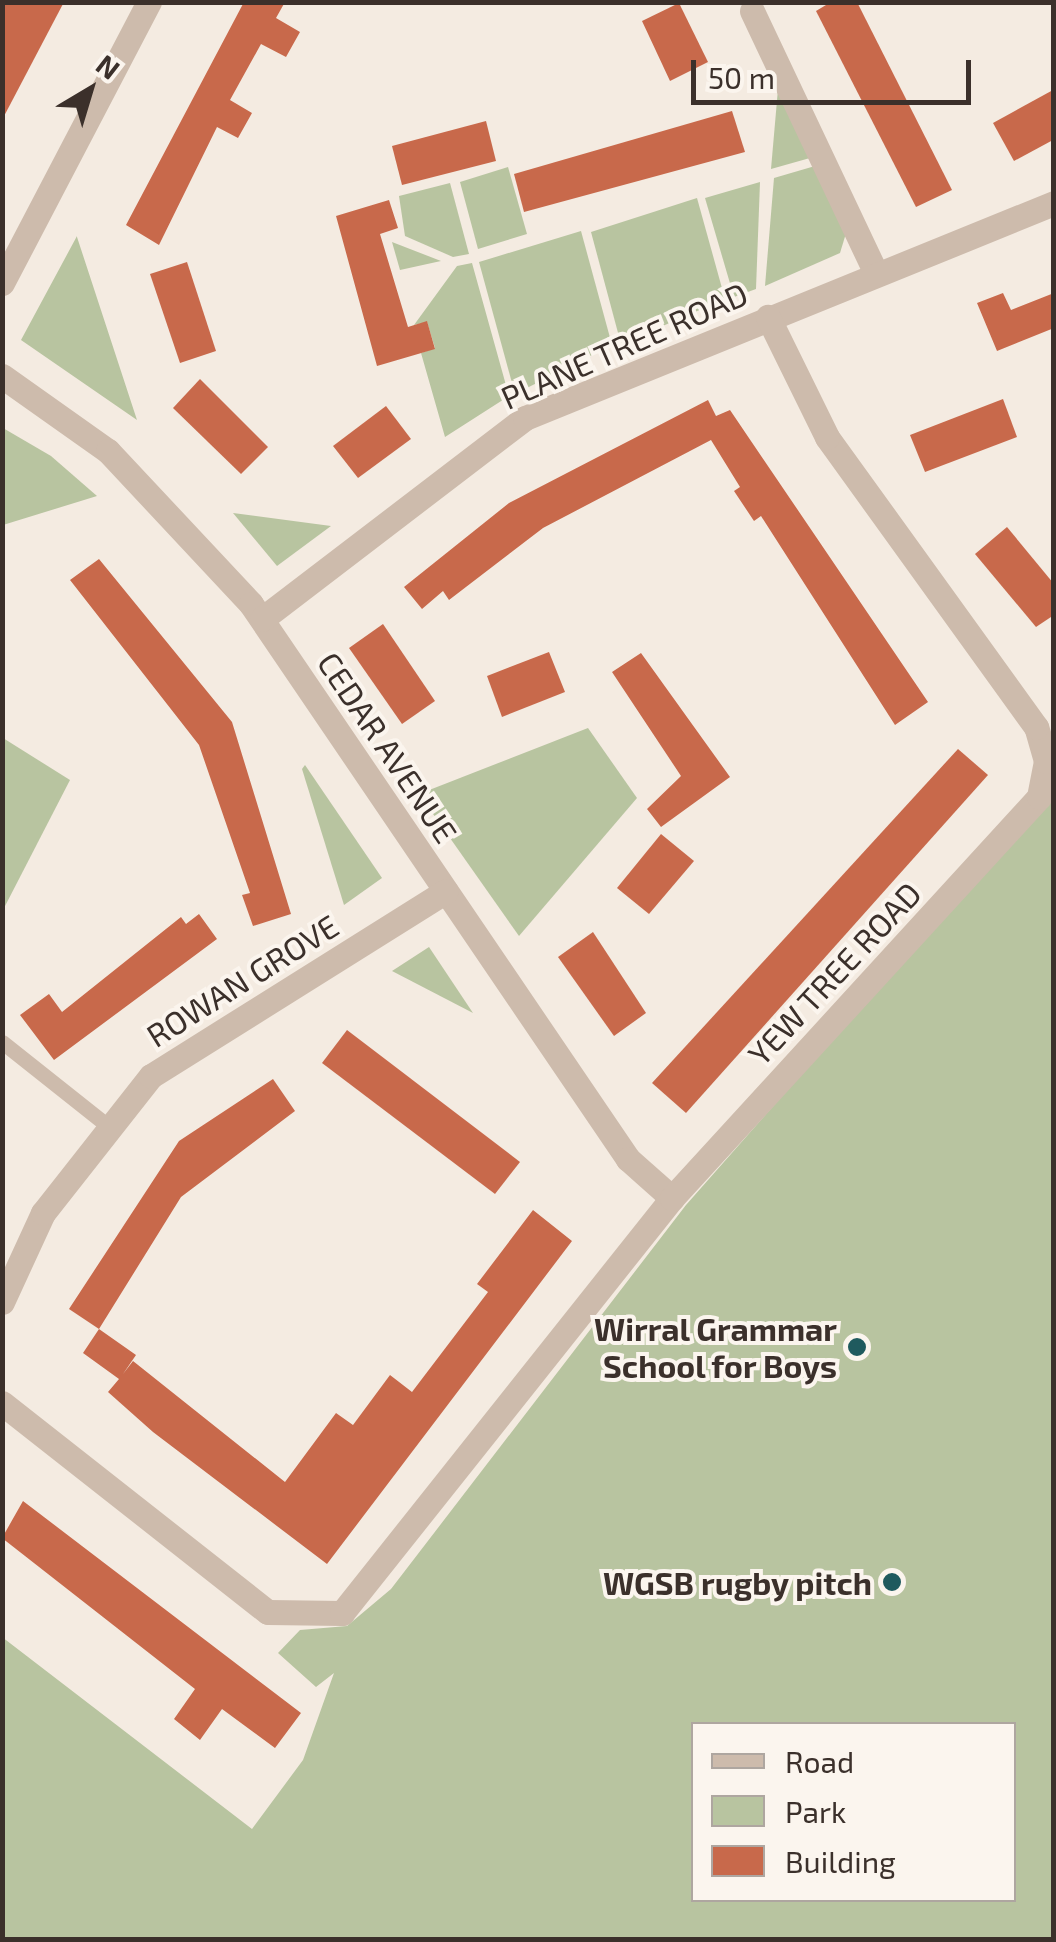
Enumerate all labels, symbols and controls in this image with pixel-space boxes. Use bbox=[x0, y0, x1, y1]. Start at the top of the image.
north arrow bbox=[40, 40, 140, 140]
scale bar bbox=[696, 40, 976, 102]
text: N bbox=[90, 47, 127, 86]
text: 50 m bbox=[708, 59, 775, 95]
street label: PLANE TREE ROAD bbox=[495, 273, 753, 417]
street label: CEDAR AVENUE bbox=[310, 644, 466, 850]
street label: YEW TREE ROAD bbox=[739, 873, 929, 1073]
street label: ROWAN GROVE bbox=[139, 906, 345, 1054]
place label: Wirral Grammar School for Boys bbox=[593, 1310, 837, 1385]
marker: Wirral Grammar School for Boys bbox=[846, 1336, 868, 1358]
place label: WGSB rugby pitch bbox=[602, 1563, 872, 1601]
marker: WGSB rugby pitch bbox=[881, 1571, 903, 1593]
legend bbox=[691, 1722, 1016, 1902]
text: Road bbox=[785, 1743, 854, 1779]
text: Park bbox=[785, 1793, 846, 1829]
text: Building bbox=[785, 1843, 896, 1879]

